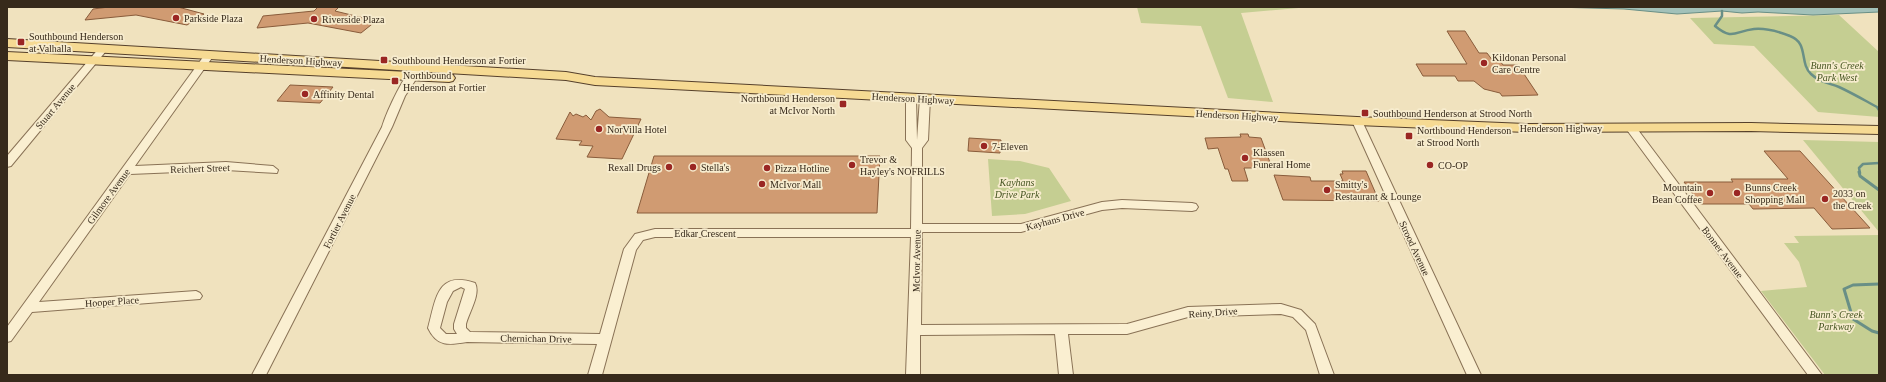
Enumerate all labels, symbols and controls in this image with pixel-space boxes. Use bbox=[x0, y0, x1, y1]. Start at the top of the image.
marker: Parkside Plaza bbox=[171, 13, 181, 23]
place label: Parkside Plaza bbox=[184, 13, 243, 24]
marker: Riverside Plaza bbox=[309, 14, 319, 24]
place label: Riverside Plaza bbox=[322, 14, 385, 25]
place label: Southbound Henderson at Valhalla bbox=[29, 31, 123, 54]
marker: Southbound Henderson at Valhalla bbox=[16, 37, 26, 47]
place label: Kildonan Personal Care Centre bbox=[1492, 52, 1566, 75]
street label: Henderson Highway bbox=[260, 53, 342, 68]
marker: Southbound Henderson at Fortier bbox=[379, 55, 389, 65]
place label: Southbound Henderson at Fortier bbox=[392, 55, 526, 66]
marker: Kildonan Personal Care Centre bbox=[1479, 58, 1489, 68]
park label: Bunn's Creek Park West bbox=[1810, 60, 1864, 83]
place label: Northbound Henderson at Fortier bbox=[403, 70, 486, 93]
marker: Northbound Henderson at Fortier bbox=[390, 76, 400, 86]
street label: Stuart Avenue bbox=[33, 81, 78, 131]
marker: Affinity Dental bbox=[300, 89, 310, 99]
place label: Affinity Dental bbox=[313, 89, 374, 100]
street label: Henderson Highway bbox=[872, 91, 954, 106]
place label: Northbound Henderson at McIvor North bbox=[741, 93, 835, 116]
marker: Northbound Henderson at McIvor North bbox=[838, 99, 848, 109]
street label: Henderson Highway bbox=[1196, 108, 1278, 123]
marker: Southbound Henderson at Strood North bbox=[1360, 108, 1370, 118]
place label: Southbound Henderson at Strood North bbox=[1373, 108, 1532, 119]
street label: Henderson Highway bbox=[1520, 123, 1602, 134]
marker: NorVilla Hotel bbox=[594, 124, 604, 134]
place label: NorVilla Hotel bbox=[607, 124, 667, 135]
place label: Northbound Henderson at Strood North bbox=[1417, 125, 1511, 148]
marker: Northbound Henderson at Strood North bbox=[1404, 131, 1414, 141]
marker: 7-Eleven bbox=[979, 141, 989, 151]
place label: 7-Eleven bbox=[992, 141, 1028, 152]
place label: Klassen Funeral Home bbox=[1253, 147, 1311, 170]
marker: Klassen Funeral Home bbox=[1240, 153, 1250, 163]
place label: Trevor & Hayley's NOFRILLS bbox=[860, 154, 945, 177]
marker: Trevor & Hayley's NOFRILLS bbox=[847, 160, 857, 170]
marker: CO-OP bbox=[1425, 160, 1435, 170]
place label: CO-OP bbox=[1438, 160, 1468, 171]
street label: Reichert Street bbox=[170, 162, 230, 175]
place label: Rexall Drugs bbox=[608, 162, 661, 173]
marker: Rexall Drugs bbox=[664, 162, 674, 172]
marker: Stella's bbox=[688, 162, 698, 172]
place label: Stella's bbox=[701, 162, 730, 173]
marker: Pizza Hotline bbox=[762, 163, 772, 173]
place label: Pizza Hotline bbox=[775, 163, 830, 174]
street label: Gilmore Avenue bbox=[85, 166, 132, 226]
park label: Kayhans Drive Park bbox=[994, 177, 1040, 200]
marker: McIvor Mall bbox=[757, 179, 767, 189]
place label: McIvor Mall bbox=[770, 179, 822, 190]
place label: Smitty's Restaurant & Lounge bbox=[1335, 179, 1422, 202]
place label: Mountain Bean Coffee bbox=[1652, 182, 1703, 205]
place label: Bunns Creek Shopping Mall bbox=[1745, 182, 1805, 205]
marker: Smitty's Restaurant & Lounge bbox=[1322, 185, 1332, 195]
marker: Mountain Bean Coffee bbox=[1705, 188, 1715, 198]
marker: Bunns Creek Shopping Mall bbox=[1732, 188, 1742, 198]
place label: 2033 on the Creek bbox=[1833, 188, 1872, 211]
street label: Fortier Avenue bbox=[321, 192, 358, 250]
marker: 2033 on the Creek bbox=[1820, 194, 1830, 204]
street label: Kayhans Drive bbox=[1025, 206, 1086, 233]
street label: Strood Avenue bbox=[1397, 219, 1432, 278]
street label: Bonner Avenue bbox=[1700, 224, 1746, 281]
street label: Edkar Crescent bbox=[674, 228, 736, 239]
street label: McIvor Avenue bbox=[910, 229, 923, 292]
street label: Hooper Place bbox=[85, 294, 140, 309]
street label: Reiny Drive bbox=[1188, 305, 1238, 320]
park label: Bunn's Creek Parkway bbox=[1809, 309, 1863, 332]
street label: Chernichan Drive bbox=[500, 332, 572, 345]

